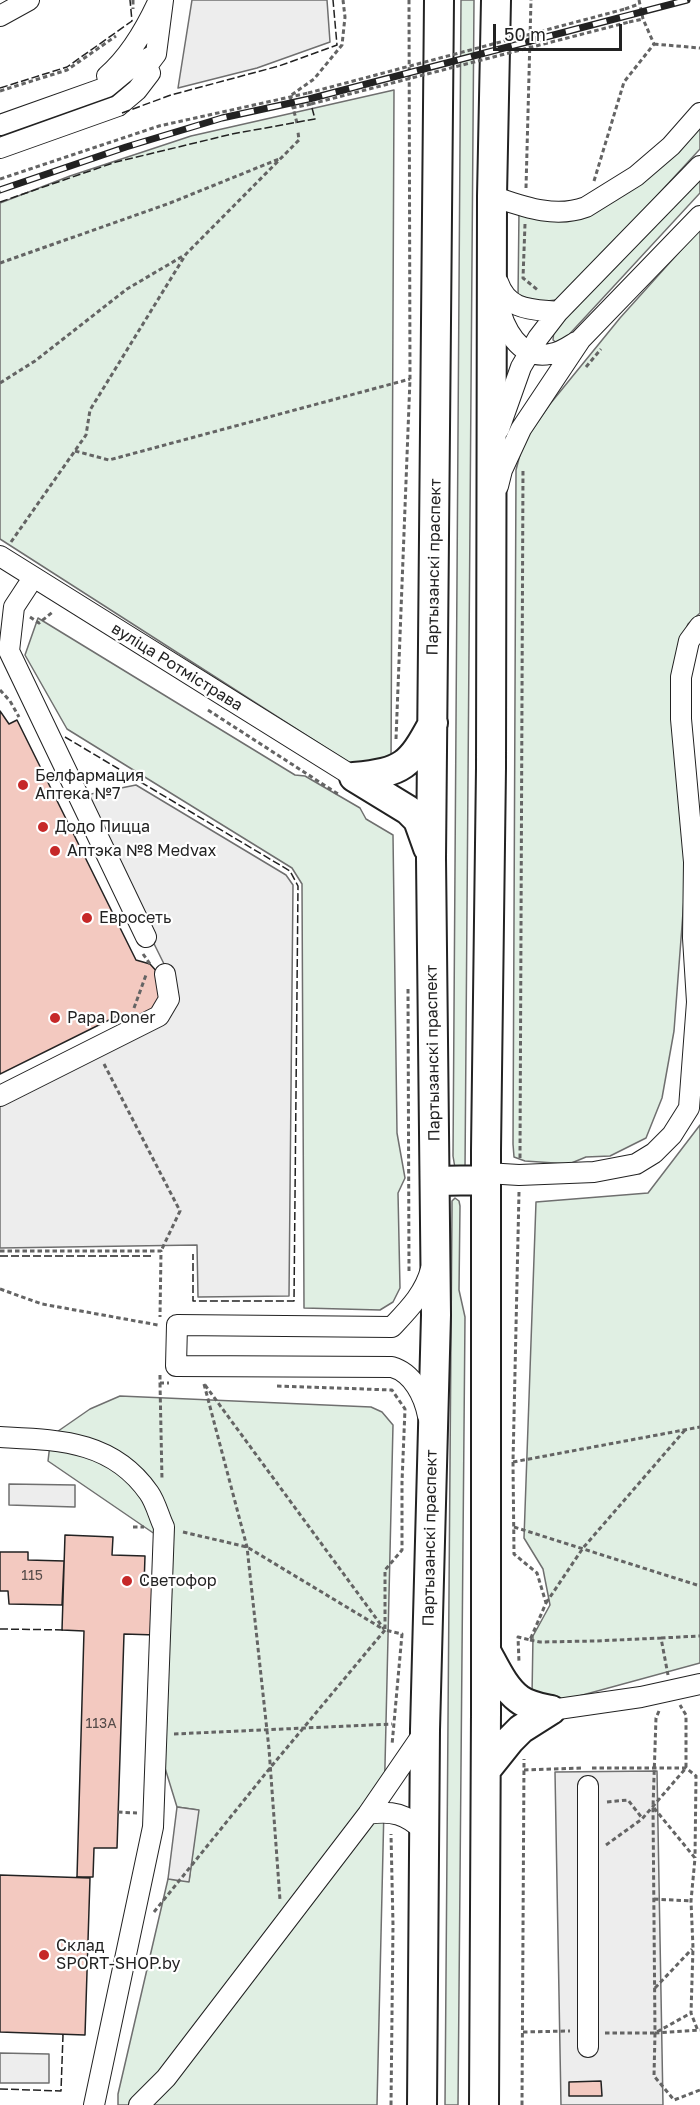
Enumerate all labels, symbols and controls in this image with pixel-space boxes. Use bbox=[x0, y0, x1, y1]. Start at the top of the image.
scale bar bbox=[496, 12, 625, 50]
text: 50 m bbox=[504, 23, 546, 45]
street label: Партызанскі праспект bbox=[423, 478, 445, 656]
street label: вуліца Ротмістрава bbox=[108, 619, 246, 715]
place label: Белфармация Аптека №7 bbox=[35, 766, 144, 804]
marker: Белфармация Аптека №7 bbox=[16, 778, 30, 792]
place label: Додо Пицца bbox=[55, 817, 150, 837]
marker: Додо Пицца bbox=[36, 820, 50, 834]
place label: Аптэка №8 Medvax bbox=[67, 841, 216, 861]
marker: Аптэка №8 Medvax bbox=[48, 844, 62, 858]
place label: Евросеть bbox=[99, 908, 171, 928]
marker: Евросеть bbox=[80, 911, 94, 925]
street label: Партызанскі праспект bbox=[422, 964, 444, 1142]
place label: Papa Doner bbox=[67, 1008, 155, 1028]
marker: Papa Doner bbox=[48, 1011, 62, 1025]
street label: Партызанскі праспект bbox=[419, 1449, 441, 1627]
house number: 115 bbox=[21, 1568, 43, 1584]
place label: Светофор bbox=[139, 1571, 217, 1591]
marker: Светофор bbox=[120, 1574, 134, 1588]
house number: 113А bbox=[85, 1716, 117, 1732]
place label: Склад SPORT-SHOP.by bbox=[56, 1936, 181, 1974]
marker: Склад SPORT-SHOP.by bbox=[37, 1948, 51, 1962]

